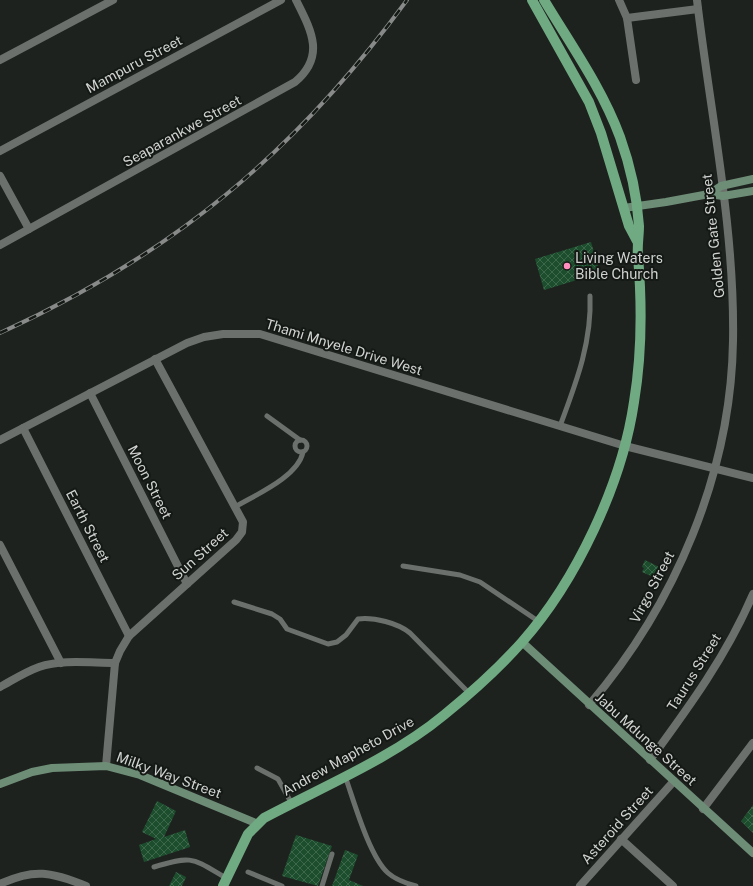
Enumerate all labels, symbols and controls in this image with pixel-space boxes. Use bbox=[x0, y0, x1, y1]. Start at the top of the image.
street label: Mampuru Street bbox=[83, 32, 185, 96]
street label: Seaparankwe Street bbox=[120, 92, 244, 170]
street label: Golden Gate Street bbox=[699, 173, 727, 299]
place label: Living Waters Bible Church bbox=[575, 250, 663, 282]
marker: Living Waters Bible Church bbox=[562, 261, 572, 271]
street label: Thami Mnyele Drive West bbox=[264, 315, 424, 379]
street label: Moon Street bbox=[125, 442, 175, 522]
street label: Earth Street bbox=[63, 487, 113, 565]
street label: Sun Street bbox=[169, 525, 231, 583]
street label: Virgo Street bbox=[626, 548, 678, 626]
street label: Taurus Street bbox=[664, 630, 724, 714]
street label: Jabu Mdunge Street bbox=[592, 689, 700, 789]
street label: Andrew Mapheto Drive bbox=[279, 713, 417, 799]
street label: Milky Way Street bbox=[114, 749, 224, 801]
street label: Asteroid Street bbox=[578, 783, 656, 867]

